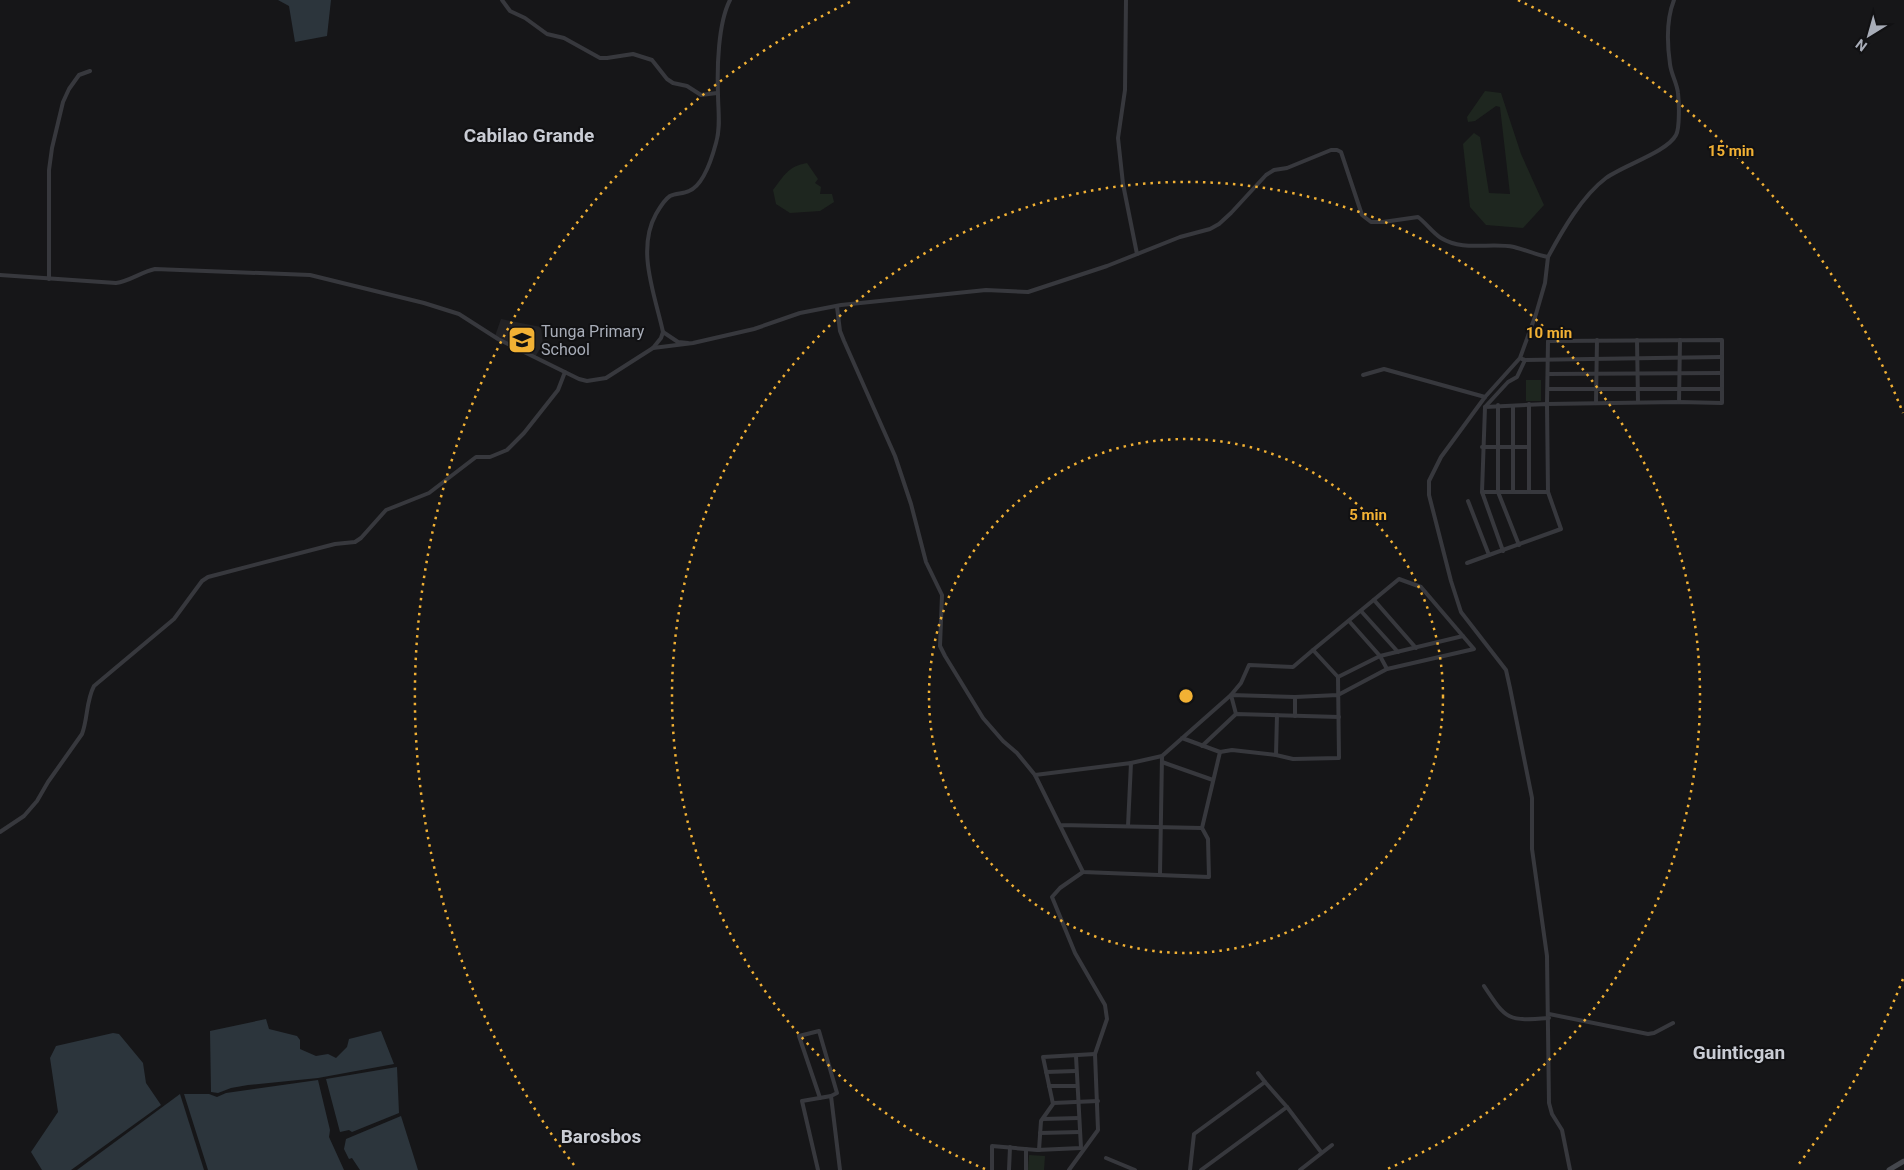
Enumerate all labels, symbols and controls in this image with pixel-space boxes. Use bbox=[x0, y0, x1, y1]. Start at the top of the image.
north arrow bbox=[1844, 10, 1894, 60]
text: N bbox=[1852, 36, 1870, 55]
district label: Cabilao Grande bbox=[464, 124, 594, 147]
text: 15 min bbox=[1708, 142, 1754, 160]
place label: Tunga Primary School bbox=[541, 322, 645, 359]
text: 10 min bbox=[1526, 324, 1572, 342]
school or university icon: Tunga Primary School bbox=[507, 325, 537, 355]
text: 5 min bbox=[1349, 506, 1387, 524]
centre of rings bbox=[1177, 687, 1195, 705]
district label: Guinticgan bbox=[1693, 1041, 1785, 1064]
district label: Barosbos bbox=[561, 1125, 642, 1148]

